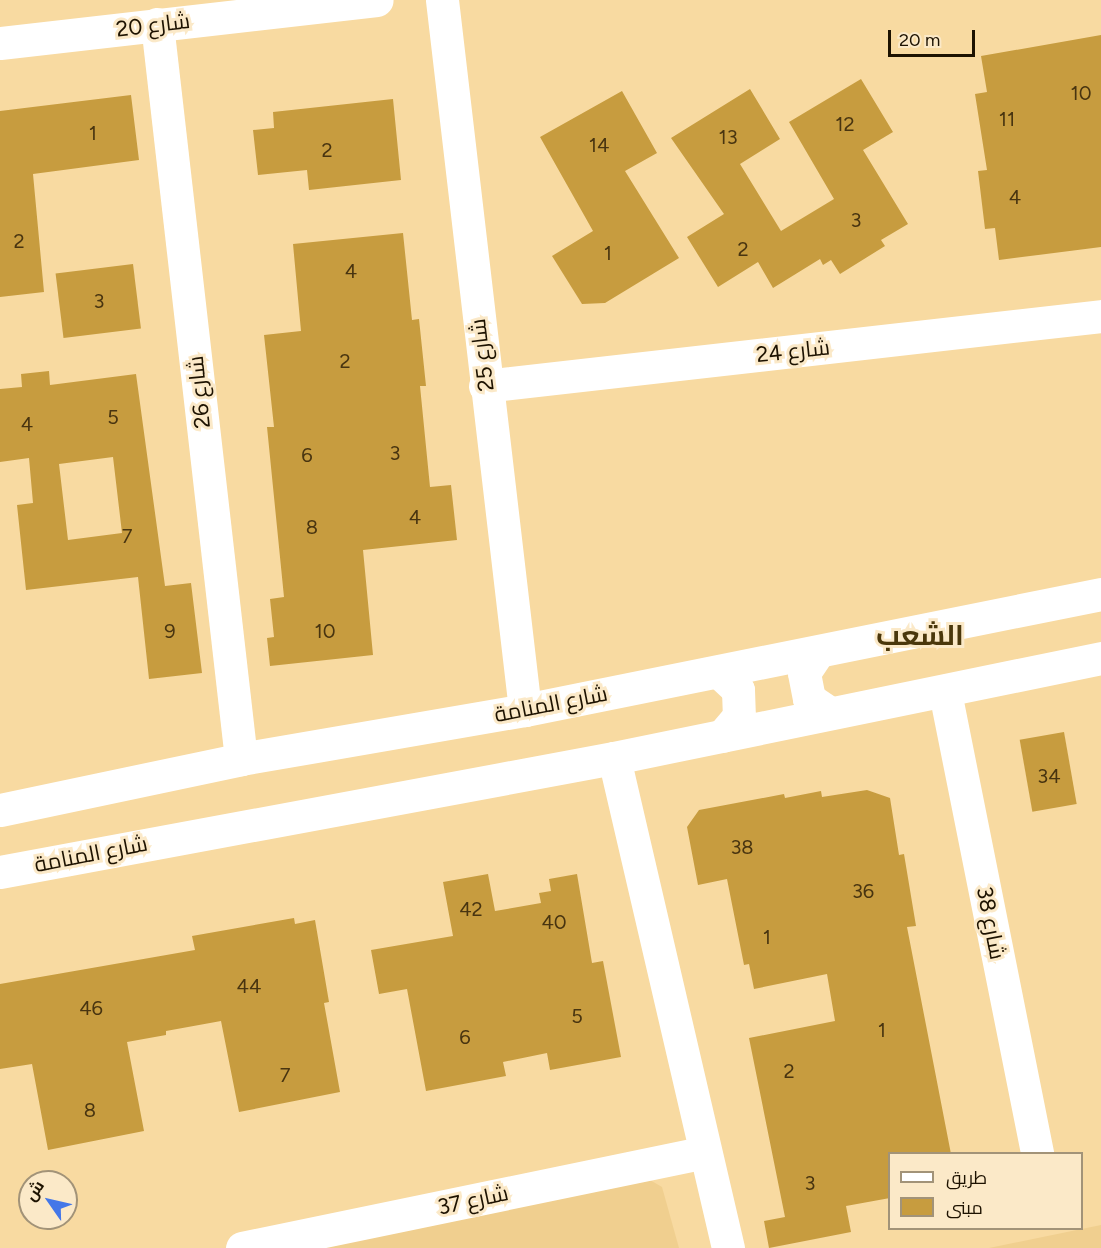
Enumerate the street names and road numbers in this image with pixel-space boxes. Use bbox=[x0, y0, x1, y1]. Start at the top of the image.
street label: شارع 20 bbox=[114, 7, 192, 43]
street label: شارع 25 bbox=[464, 317, 500, 393]
street label: شارع 24 bbox=[755, 334, 831, 368]
street label: شارع 26 bbox=[182, 354, 216, 430]
street label: شارع المنامة bbox=[492, 680, 610, 728]
street label: شارع المنامة bbox=[32, 830, 150, 878]
street label: شارع 38 bbox=[971, 884, 1011, 962]
street label: شارع 37 bbox=[435, 1180, 511, 1220]

